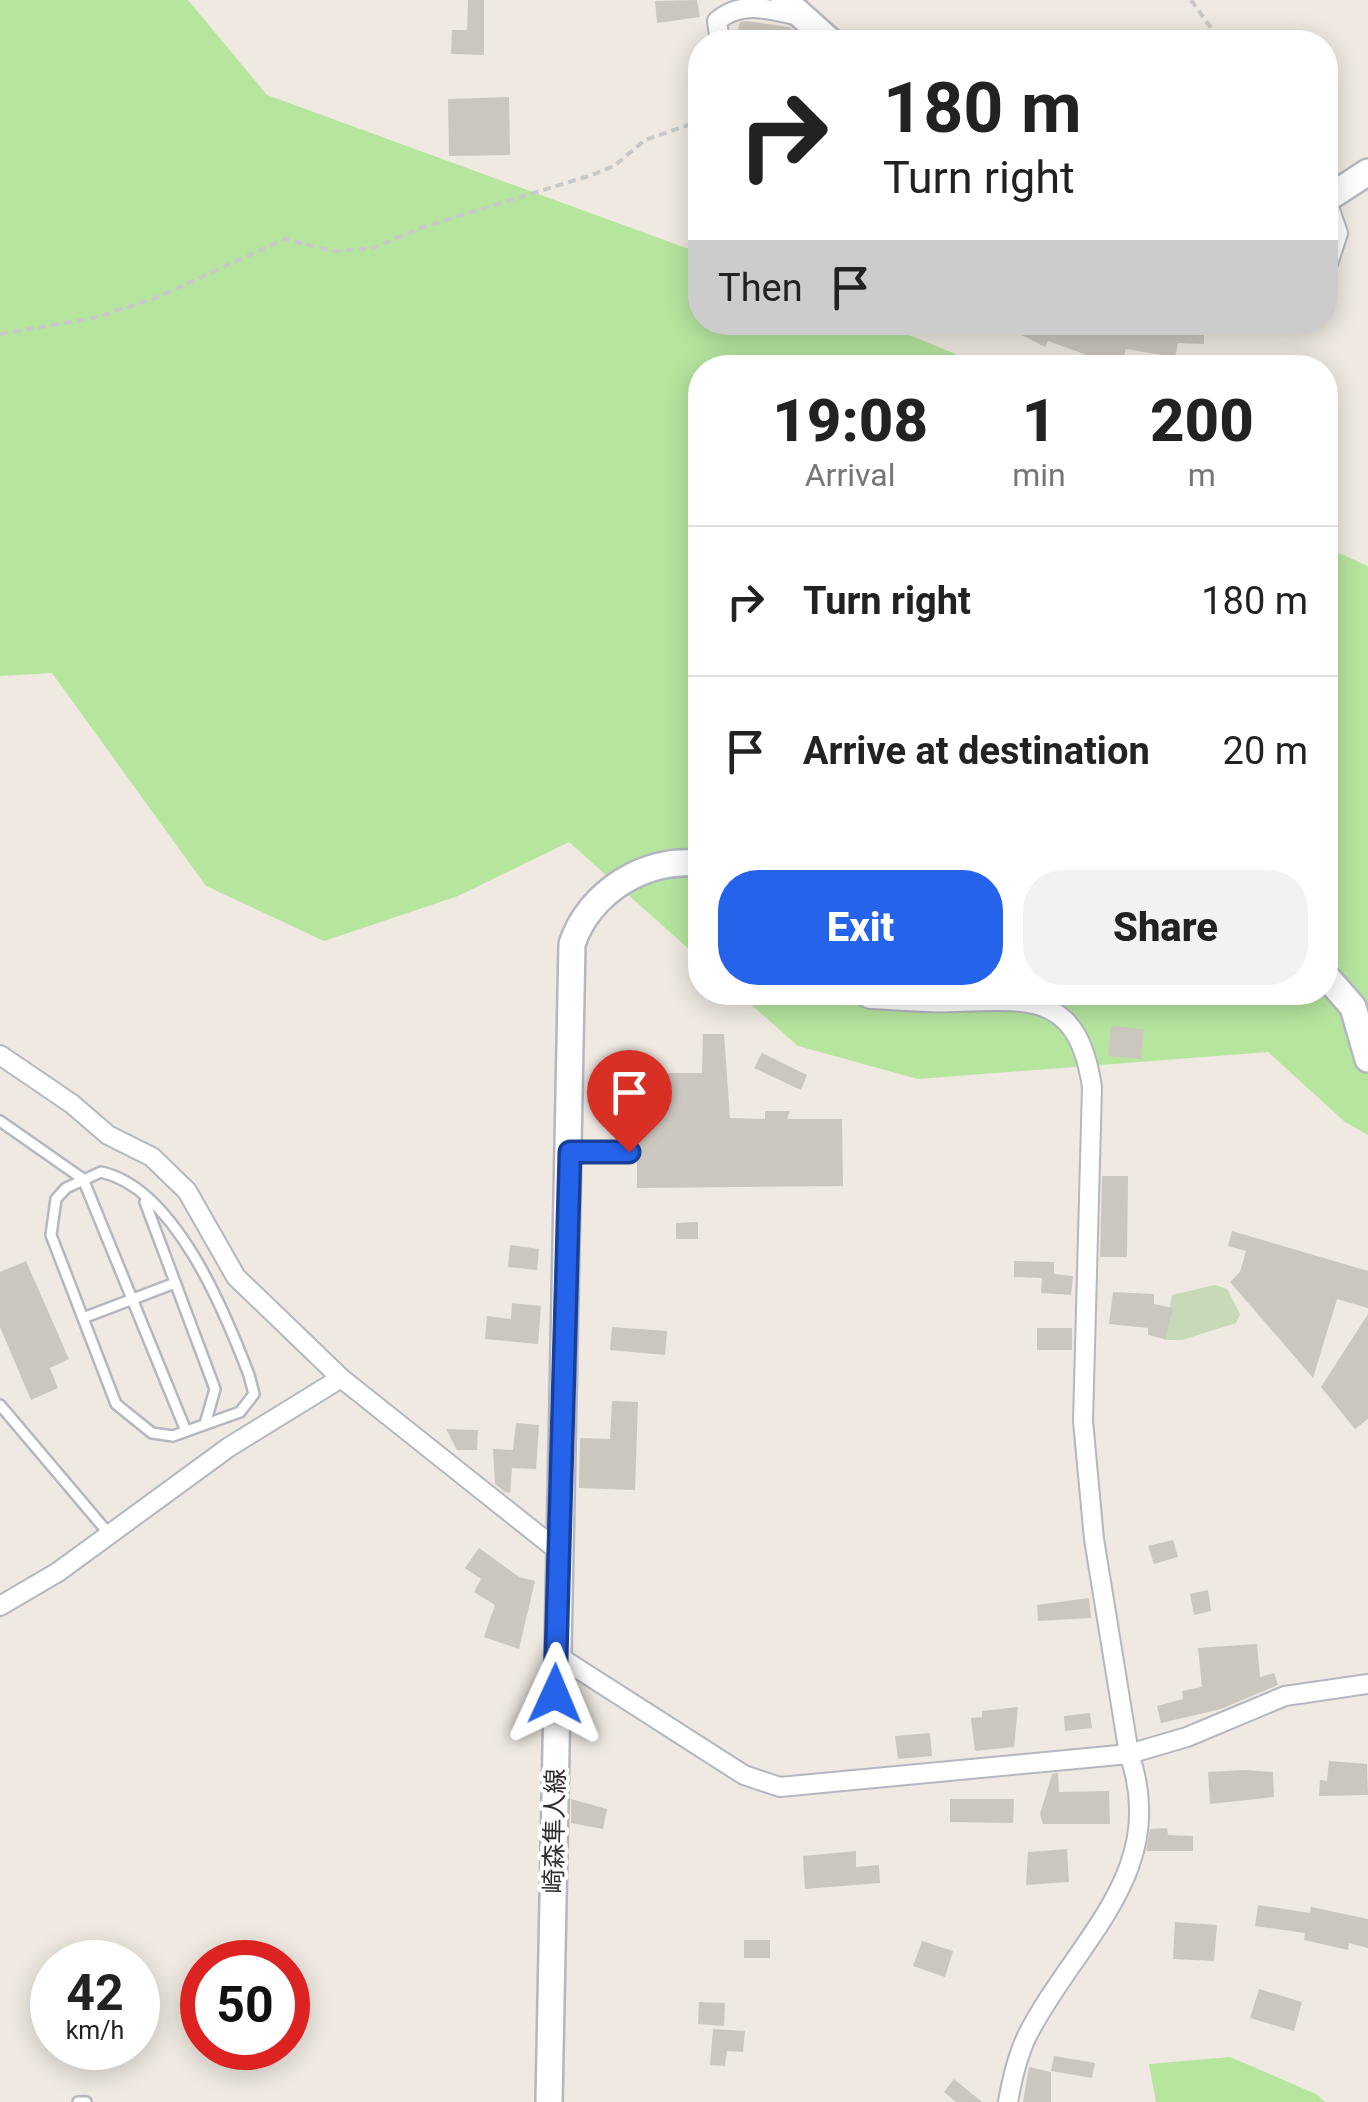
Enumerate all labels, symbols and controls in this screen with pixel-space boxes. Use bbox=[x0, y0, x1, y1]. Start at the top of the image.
text: 180 m bbox=[883, 67, 1082, 149]
icon: right bbox=[718, 70, 848, 200]
text: Turn right bbox=[883, 151, 1075, 204]
icon: arrive bbox=[823, 260, 878, 315]
text: Then bbox=[718, 266, 803, 310]
text: 19:08 bbox=[772, 385, 928, 456]
text: 1 bbox=[1022, 385, 1056, 456]
text: 200 bbox=[1150, 385, 1254, 456]
text: Arrival bbox=[805, 456, 896, 494]
text: min bbox=[1012, 456, 1066, 494]
text: m bbox=[1188, 456, 1216, 494]
icon: right bbox=[718, 574, 773, 629]
text: Turn right bbox=[803, 579, 971, 623]
text: 180 m bbox=[1201, 579, 1308, 623]
icon: arrive bbox=[718, 724, 773, 779]
text: Arrive at destination bbox=[803, 729, 1150, 773]
text: 20 m bbox=[1223, 729, 1308, 773]
button: Exit bbox=[718, 870, 1003, 985]
button: Share bbox=[1023, 870, 1308, 985]
pin bbox=[587, 1050, 672, 1153]
icon: arrive bbox=[602, 1065, 657, 1120]
position arrow bbox=[503, 1642, 607, 1746]
street label: 崎森隼人線 bbox=[539, 1768, 570, 1894]
speed limit sign: 50 bbox=[180, 1940, 310, 2070]
text: 42 bbox=[66, 1964, 124, 2022]
text: km/h bbox=[66, 2016, 124, 2045]

